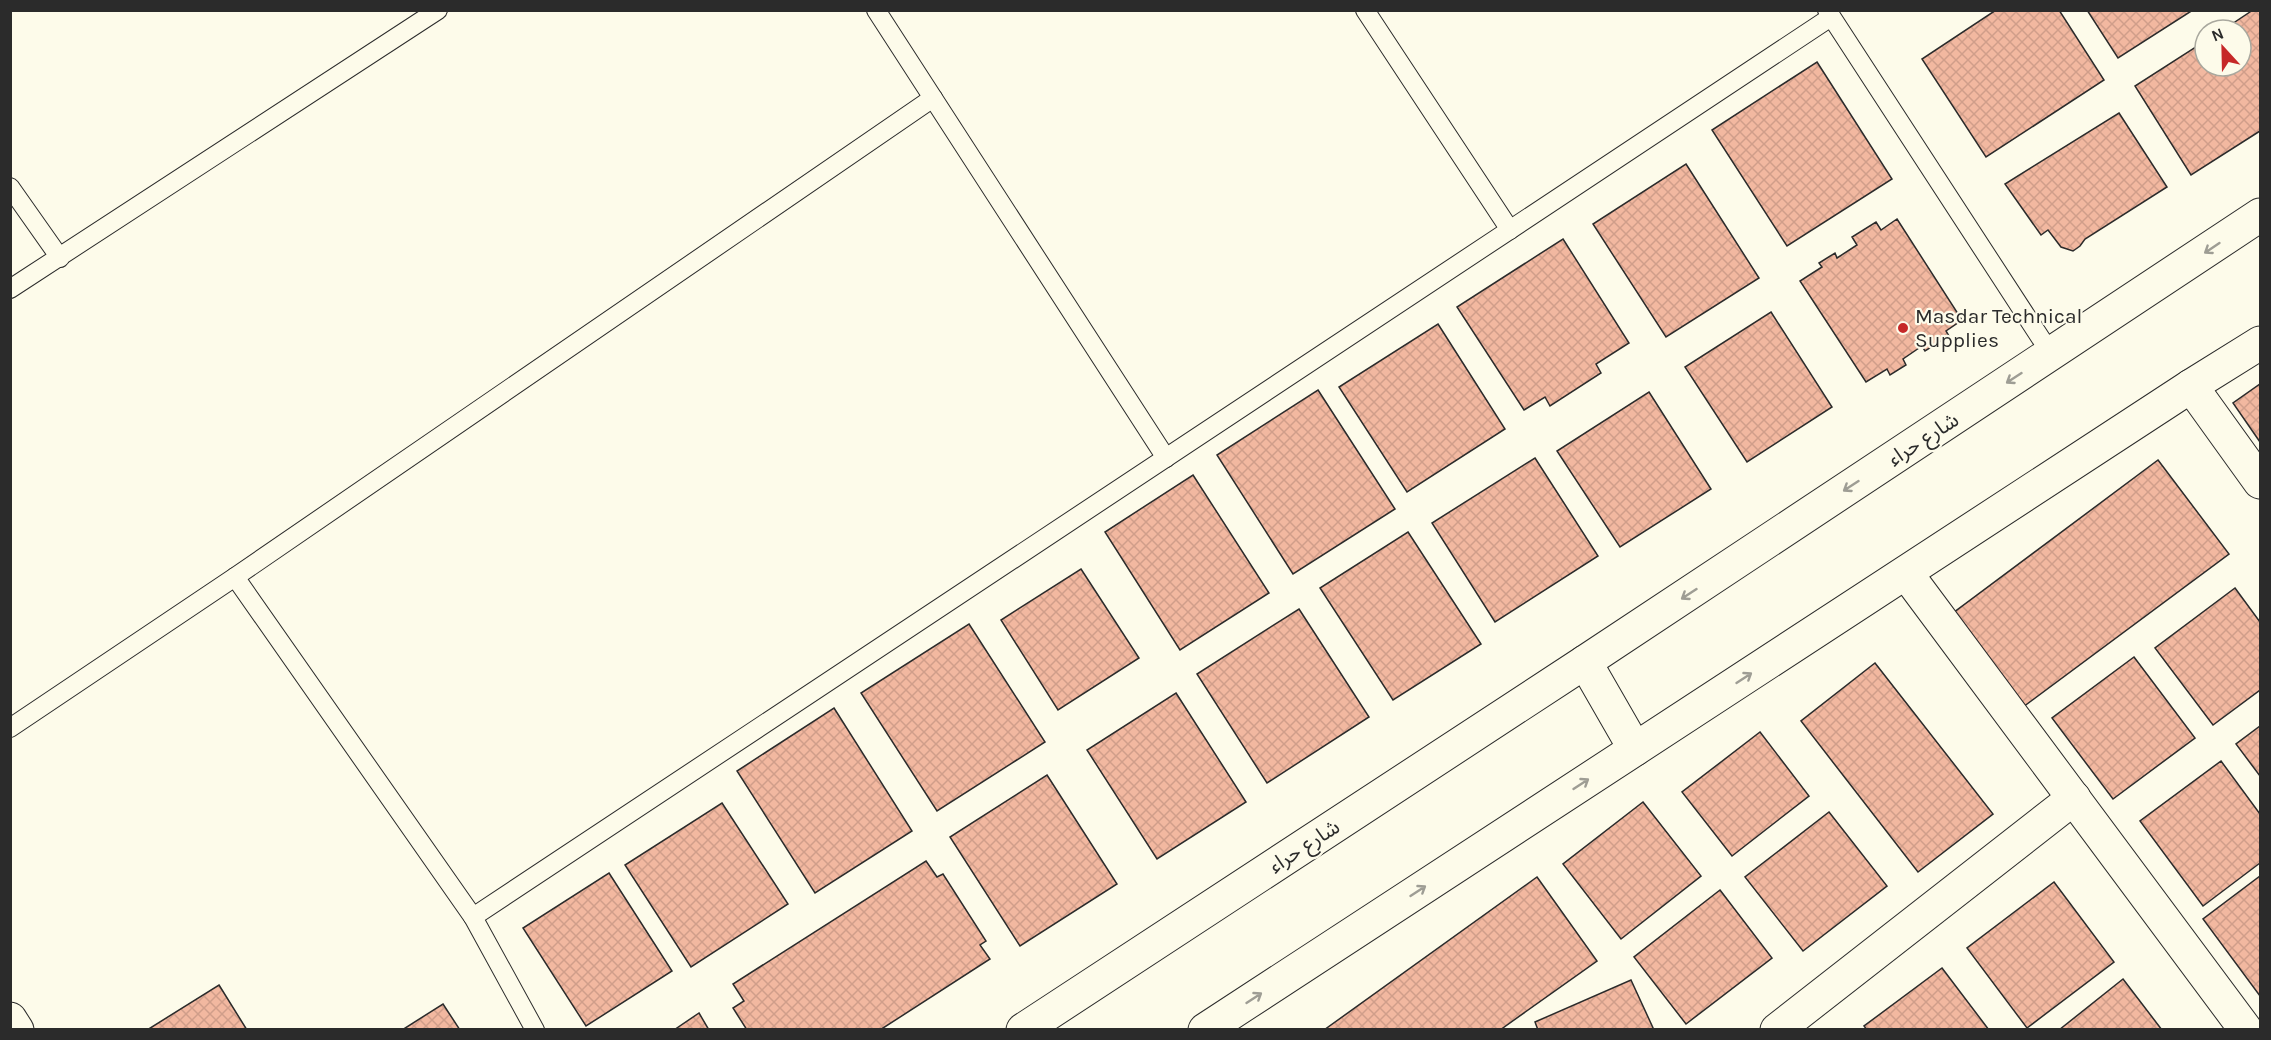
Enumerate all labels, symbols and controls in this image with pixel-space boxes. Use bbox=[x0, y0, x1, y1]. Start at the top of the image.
north arrow bbox=[2193, 18, 2253, 78]
text: N bbox=[2209, 24, 2226, 46]
one-way arrow bbox=[2203, 241, 2220, 254]
place label: Masdar Technical Supplies bbox=[1915, 304, 2082, 352]
marker: Masdar Technical Supplies bbox=[1896, 321, 1910, 335]
one-way arrow bbox=[2006, 373, 2023, 385]
street label: شارع حراء bbox=[1883, 407, 1965, 473]
one-way arrow bbox=[1844, 480, 1860, 492]
one-way arrow bbox=[1681, 588, 1698, 600]
one-way arrow bbox=[1736, 672, 1752, 684]
one-way arrow bbox=[1572, 778, 1589, 790]
street label: شارع حراء bbox=[1264, 814, 1346, 880]
one-way arrow bbox=[1409, 885, 1425, 897]
one-way arrow bbox=[1246, 991, 1263, 1004]

